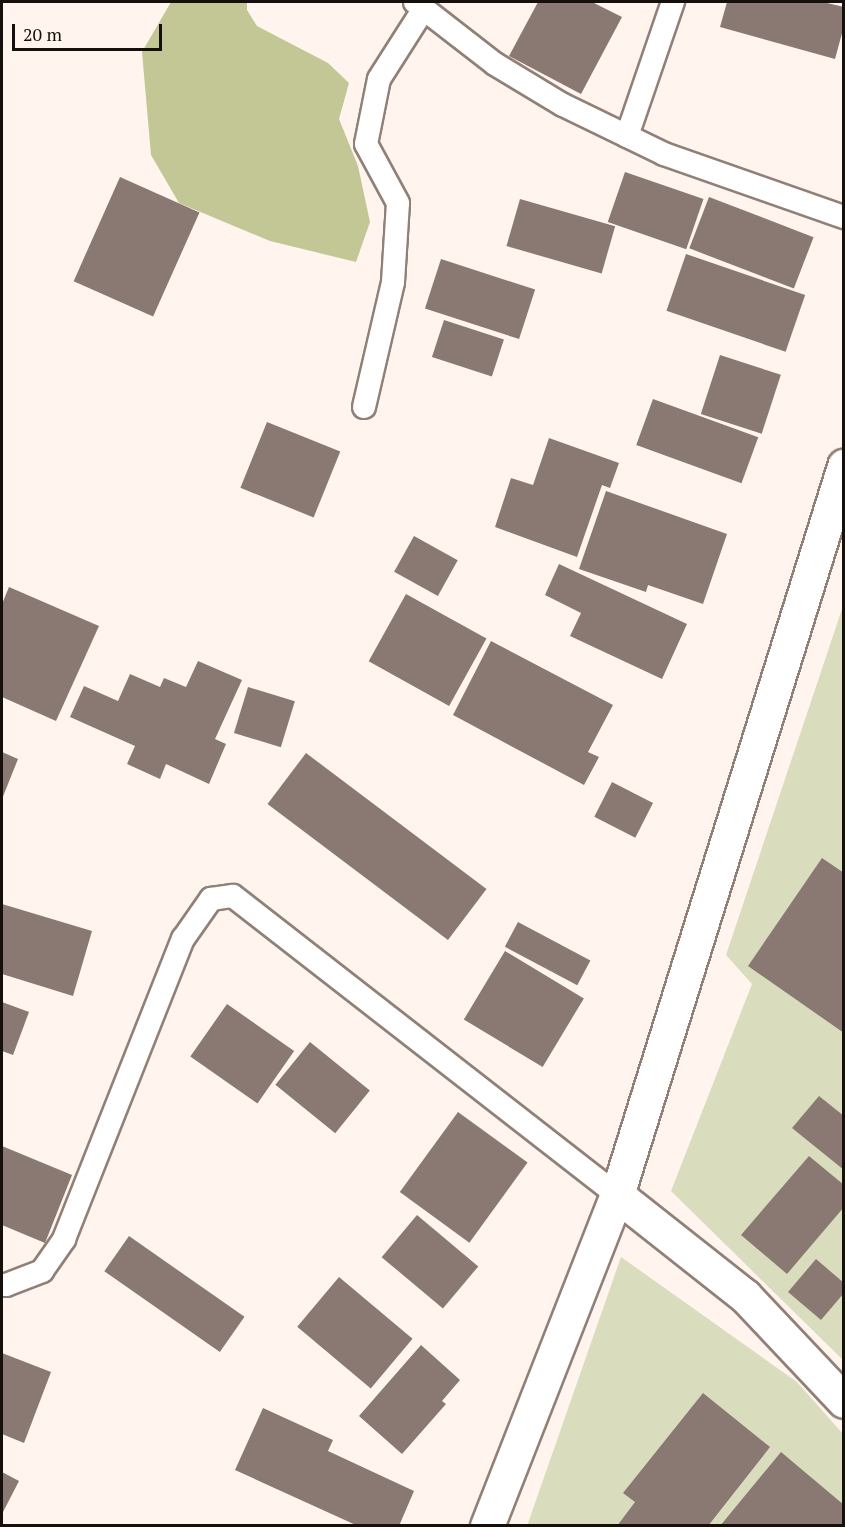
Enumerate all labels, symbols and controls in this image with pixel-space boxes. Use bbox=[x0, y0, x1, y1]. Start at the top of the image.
scale bar bbox=[15, 12, 165, 50]
text: 20 m bbox=[23, 22, 62, 46]

